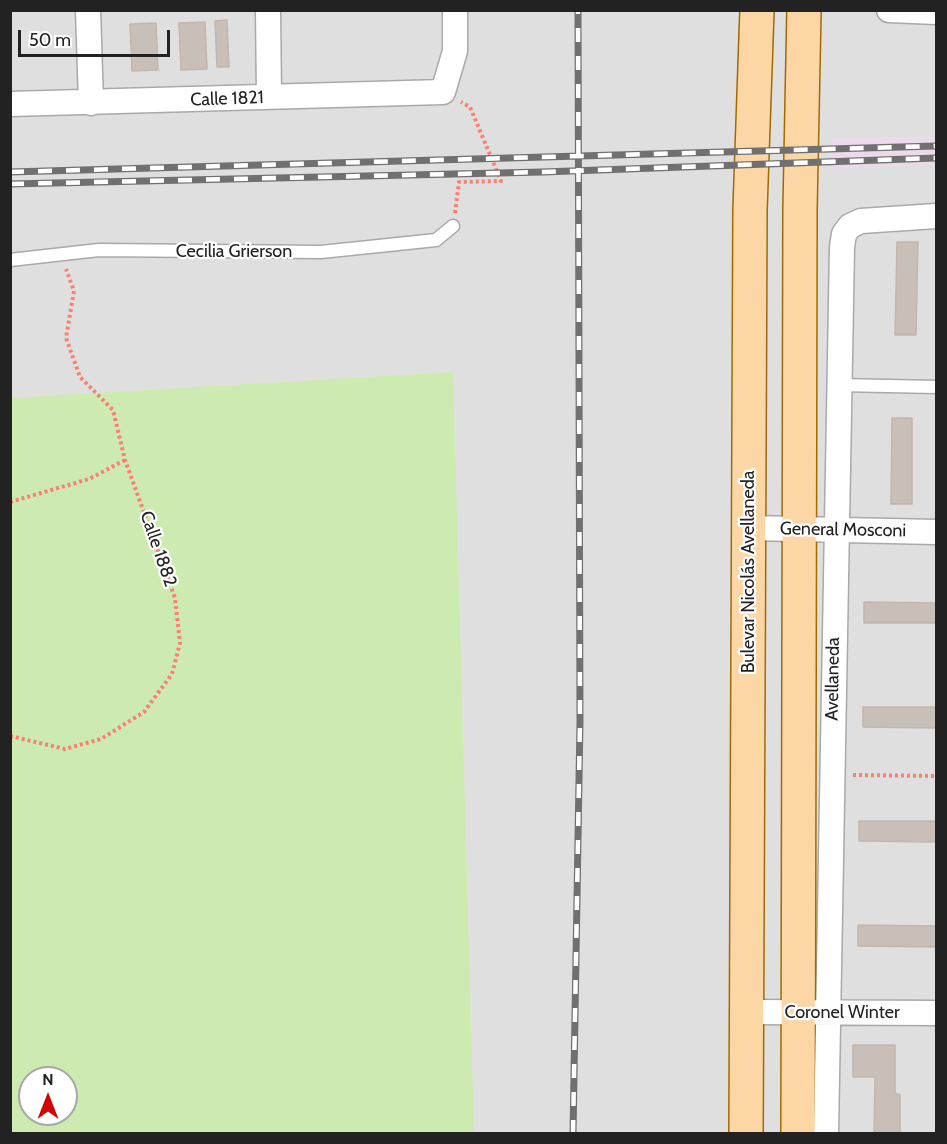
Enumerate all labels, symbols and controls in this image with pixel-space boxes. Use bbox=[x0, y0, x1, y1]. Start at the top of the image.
scale bar bbox=[21, 18, 172, 56]
text: 50 m bbox=[29, 29, 71, 51]
street label: Calle 1821 bbox=[190, 87, 264, 111]
street label: Cecilia Grierson bbox=[176, 241, 292, 263]
street label: Bulevar Nicolás Avellaneda bbox=[738, 471, 760, 673]
street label: Calle 1882 bbox=[135, 508, 181, 590]
street label: General Mosconi bbox=[780, 518, 906, 542]
street label: Avellaneda bbox=[821, 637, 845, 721]
street label: Coronel Winter bbox=[784, 1002, 900, 1024]
north arrow bbox=[18, 1066, 78, 1126]
text: N bbox=[42, 1070, 54, 1089]

